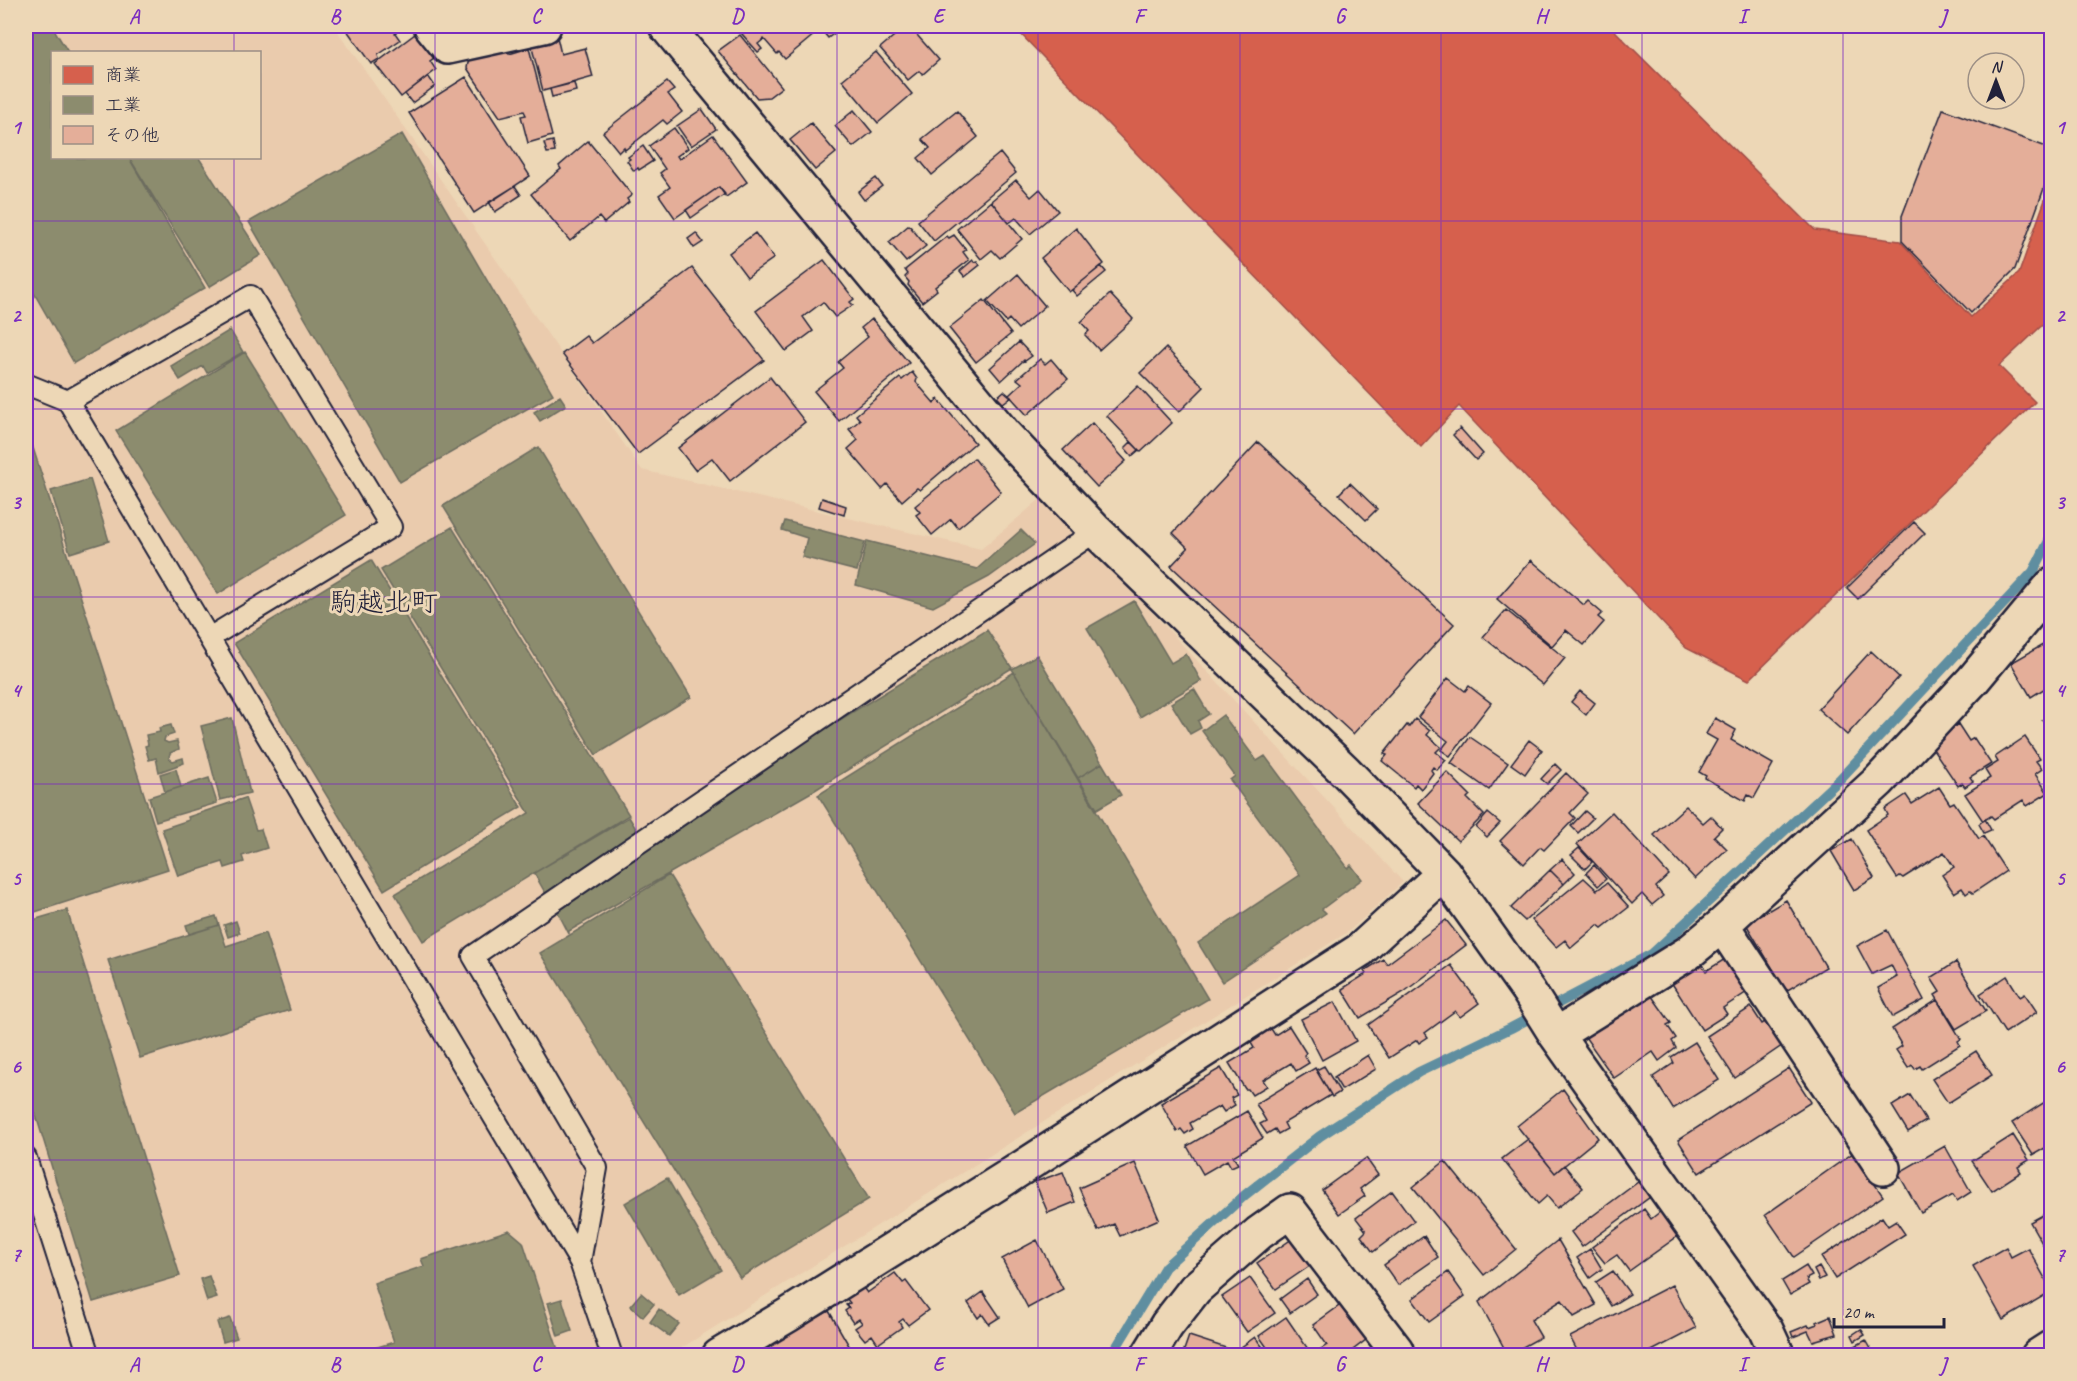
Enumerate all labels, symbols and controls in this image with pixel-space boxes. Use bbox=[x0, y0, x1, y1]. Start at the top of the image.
text: A bbox=[129, 4, 141, 29]
text: B bbox=[330, 4, 342, 29]
text: C bbox=[531, 4, 543, 29]
text: D bbox=[731, 4, 745, 29]
text: E bbox=[933, 4, 947, 29]
text: F bbox=[1134, 4, 1148, 29]
text: G bbox=[1335, 4, 1348, 29]
text: H bbox=[1535, 4, 1550, 29]
text: I bbox=[1738, 4, 1751, 29]
text: J bbox=[1938, 4, 1950, 29]
legend bbox=[51, 51, 261, 159]
north arrow bbox=[1966, 51, 2026, 111]
text: N bbox=[1991, 57, 2004, 77]
text: 商業 bbox=[105, 64, 141, 86]
text: 工業 bbox=[105, 94, 141, 116]
text: 1 bbox=[12, 115, 23, 140]
text: 1 bbox=[2056, 115, 2067, 140]
text: その他 bbox=[105, 124, 159, 146]
text: 2 bbox=[12, 303, 23, 328]
text: 2 bbox=[2056, 303, 2067, 328]
text: 3 bbox=[12, 490, 23, 515]
text: 3 bbox=[2056, 490, 2067, 515]
district label: 駒越北町 bbox=[330, 585, 438, 619]
text: 4 bbox=[12, 678, 24, 703]
text: 4 bbox=[2056, 678, 2068, 703]
text: 5 bbox=[12, 866, 23, 891]
text: 5 bbox=[2056, 866, 2067, 891]
text: 6 bbox=[11, 1054, 22, 1079]
text: 6 bbox=[2055, 1054, 2066, 1079]
text: 7 bbox=[12, 1242, 23, 1267]
text: 7 bbox=[2056, 1242, 2067, 1267]
scale bar bbox=[1834, 1291, 1944, 1329]
text: 20 m bbox=[1843, 1301, 1876, 1323]
text: A bbox=[129, 1352, 141, 1377]
text: B bbox=[330, 1352, 342, 1377]
text: C bbox=[531, 1352, 543, 1377]
text: D bbox=[731, 1352, 745, 1377]
text: E bbox=[933, 1352, 947, 1377]
text: F bbox=[1134, 1352, 1148, 1377]
text: G bbox=[1335, 1352, 1348, 1377]
text: H bbox=[1535, 1352, 1550, 1377]
text: I bbox=[1738, 1352, 1751, 1377]
text: J bbox=[1938, 1352, 1950, 1377]

